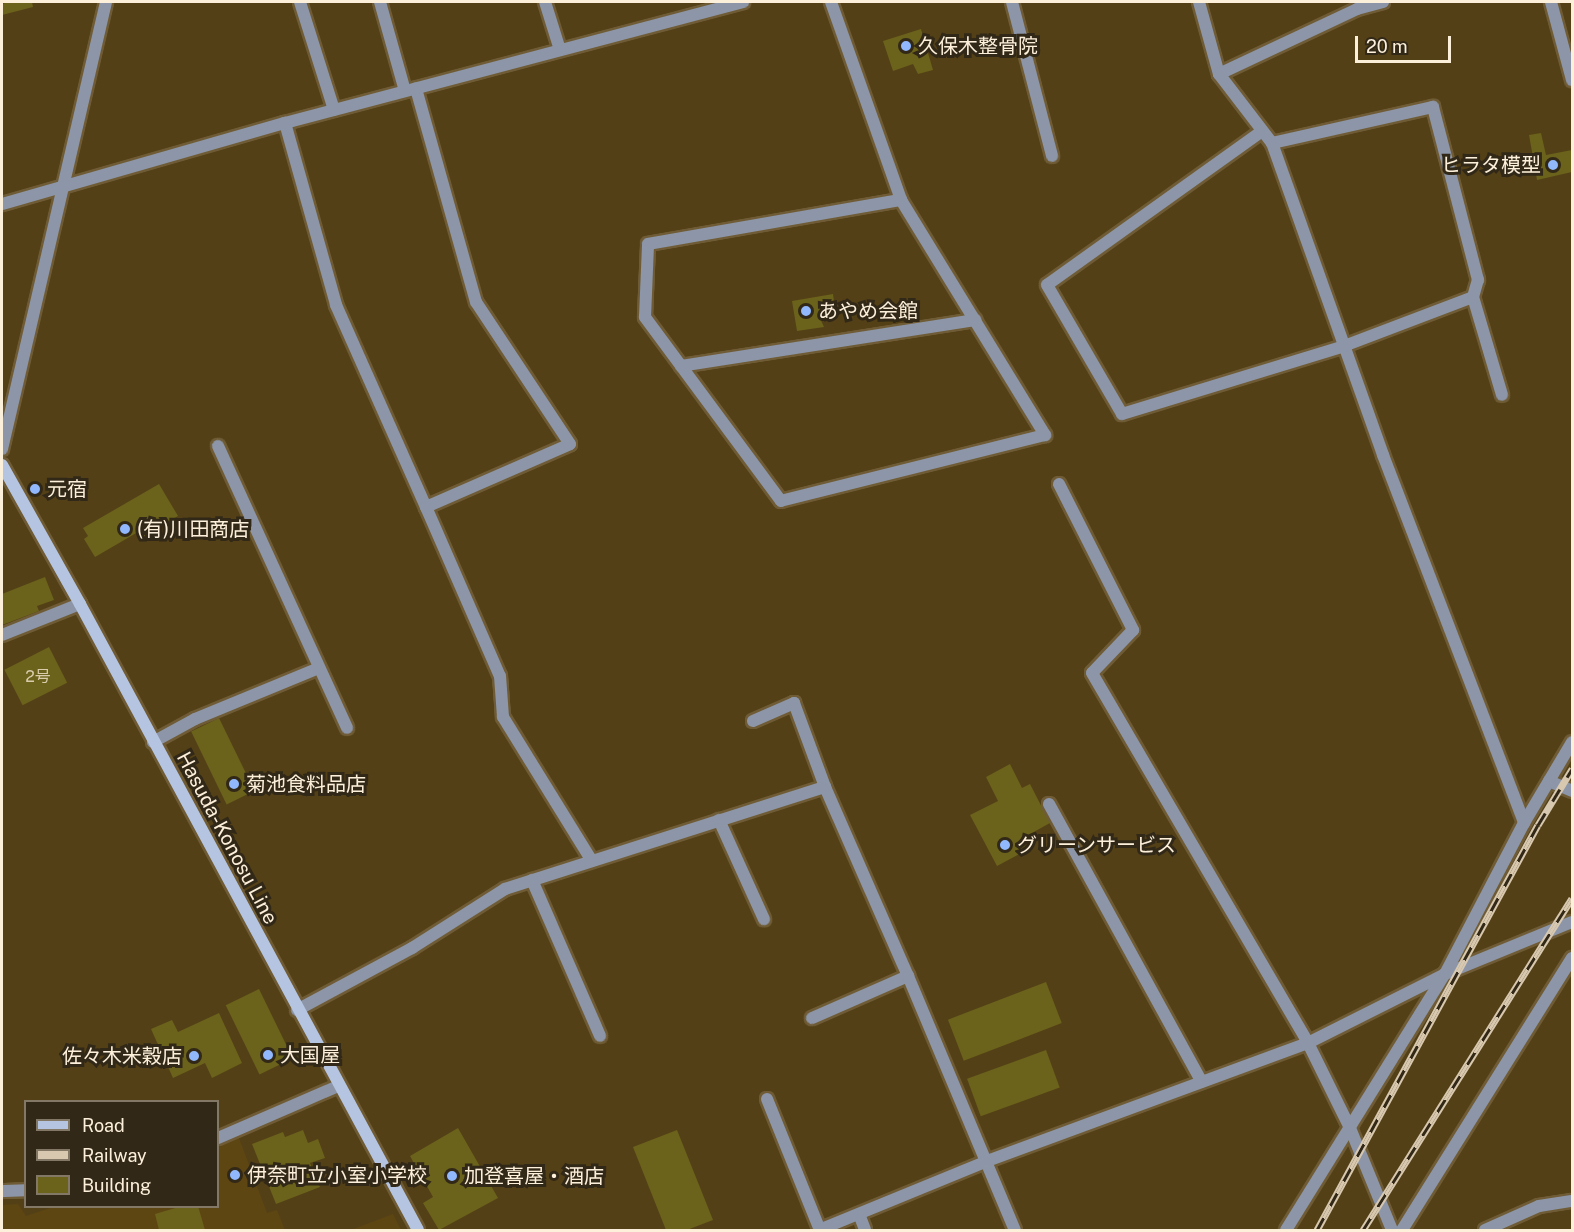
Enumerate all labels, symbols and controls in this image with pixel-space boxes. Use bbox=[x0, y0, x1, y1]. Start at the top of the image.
scale bar bbox=[1358, 24, 1454, 62]
place label: 久保木整骨院 bbox=[918, 34, 1038, 58]
text: 20 m bbox=[1366, 36, 1408, 57]
marker: 久保木整骨院 bbox=[899, 39, 913, 53]
place label: ヒラタ模型 bbox=[1441, 153, 1541, 177]
marker: ヒラタ模型 bbox=[1546, 158, 1560, 172]
place label: あやめ会館 bbox=[818, 299, 918, 323]
marker: あやめ会館 bbox=[799, 304, 813, 318]
place label: 元宿 bbox=[47, 477, 87, 501]
marker: 元宿 bbox=[28, 482, 42, 496]
place label: (有)川田商店 bbox=[137, 517, 249, 541]
marker: (有)川田商店 bbox=[118, 522, 132, 536]
house number: 2号 bbox=[25, 667, 51, 687]
street label: Hasuda-Konosu Line bbox=[171, 748, 283, 928]
place label: 菊池食料品店 bbox=[246, 772, 366, 796]
marker: 菊池食料品店 bbox=[227, 777, 241, 791]
place label: グリーンサービス bbox=[1017, 833, 1177, 857]
marker: グリーンサービス bbox=[998, 838, 1012, 852]
place label: 大国屋 bbox=[280, 1043, 340, 1067]
place label: 佐々木米穀店 bbox=[62, 1044, 182, 1068]
marker: 大国屋 bbox=[261, 1048, 275, 1062]
marker: 佐々木米穀店 bbox=[187, 1049, 201, 1063]
legend bbox=[24, 1100, 219, 1208]
text: Road bbox=[82, 1115, 125, 1136]
text: Railway bbox=[82, 1145, 147, 1166]
place label: 伊奈町立小室小学校 bbox=[247, 1163, 427, 1187]
place label: 加登喜屋・酒店 bbox=[464, 1164, 604, 1188]
marker: 伊奈町立小室小学校 bbox=[228, 1168, 242, 1182]
marker: 加登喜屋・酒店 bbox=[445, 1169, 459, 1183]
text: Building bbox=[82, 1175, 151, 1196]

